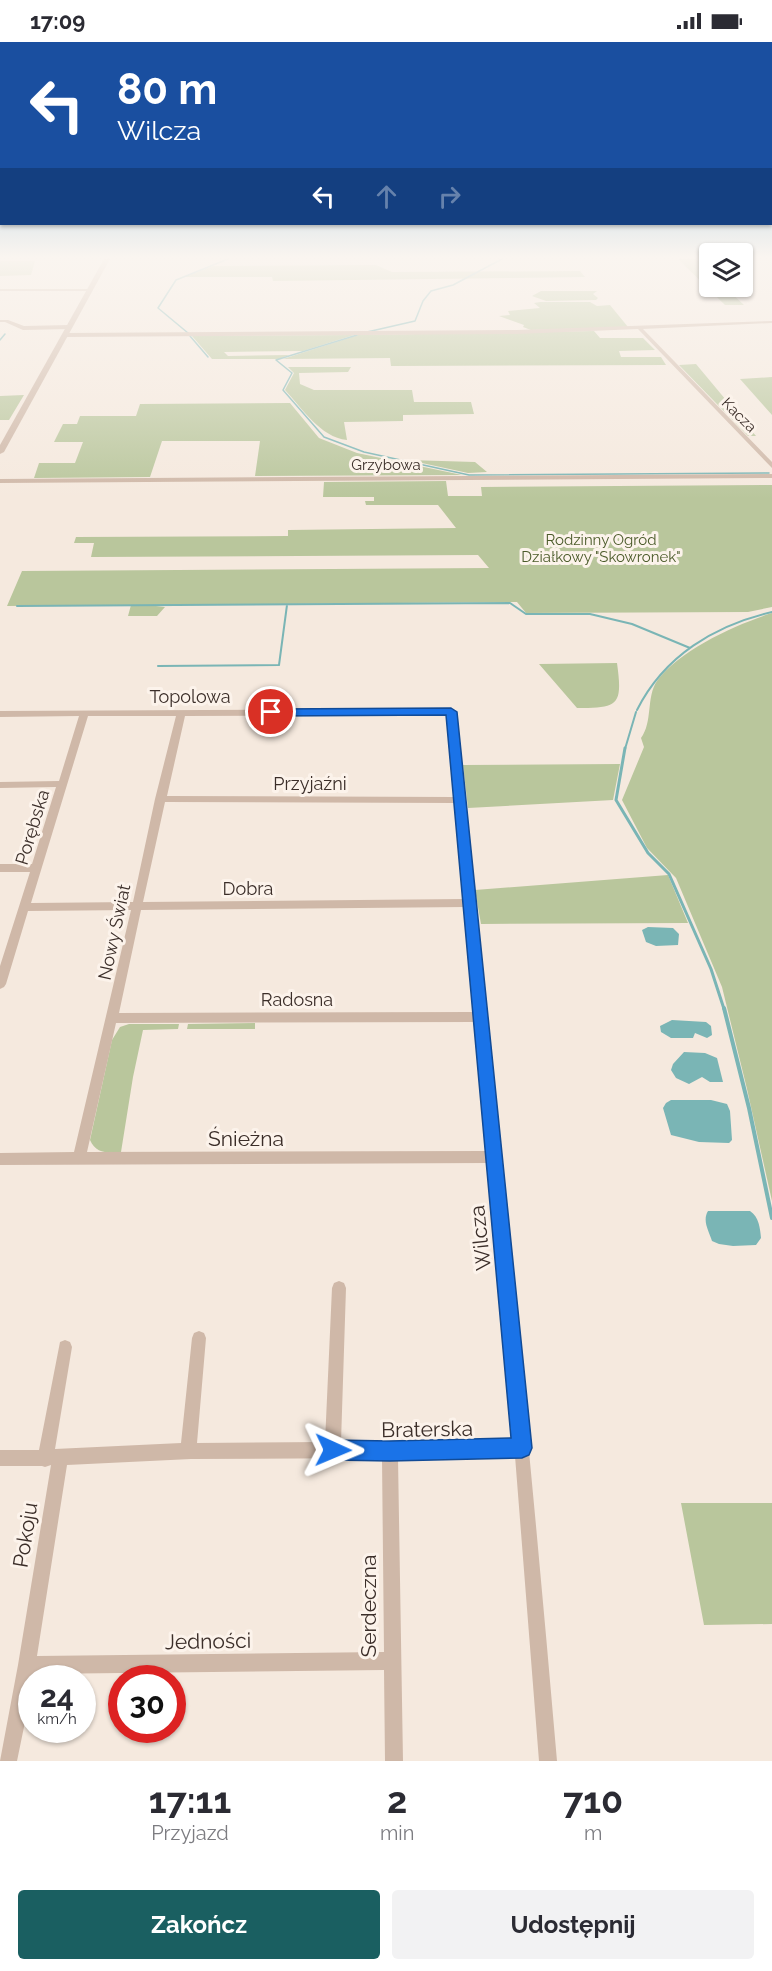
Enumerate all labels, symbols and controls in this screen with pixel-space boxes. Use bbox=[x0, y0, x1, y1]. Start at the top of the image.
text: 17:09 bbox=[30, 8, 85, 34]
text: 80 m bbox=[117, 65, 217, 114]
icon: left bbox=[18, 66, 96, 144]
text: Wilcza bbox=[117, 115, 201, 146]
icon: left bbox=[307, 180, 340, 213]
icon: ahead bbox=[370, 180, 403, 213]
icon: right bbox=[433, 180, 466, 213]
map controls bbox=[699, 243, 753, 297]
button: layers bbox=[699, 243, 753, 297]
street label: Kacza bbox=[718, 394, 760, 436]
street label: Grzybowa bbox=[351, 456, 421, 474]
park label: Rodzinny Ogród Działkowy "Skowronek" bbox=[521, 531, 681, 566]
street label: Topolowa bbox=[150, 686, 230, 707]
pin bbox=[245, 686, 296, 737]
icon: arrive bbox=[254, 695, 287, 728]
street label: Przyjaźni bbox=[273, 773, 347, 794]
street label: Porębska bbox=[11, 787, 53, 867]
street label: Dobra bbox=[223, 878, 273, 899]
street label: Nowy Świat bbox=[93, 882, 134, 982]
street label: Radosna bbox=[261, 989, 333, 1010]
street label: Śnieżna bbox=[208, 1126, 284, 1151]
street label: Wilcza bbox=[464, 1204, 496, 1272]
street label: Braterska bbox=[381, 1416, 473, 1442]
position arrow bbox=[301, 1418, 365, 1482]
street label: Pokoju bbox=[8, 1501, 42, 1569]
street label: Serdeczna bbox=[356, 1554, 381, 1658]
street label: Jedności bbox=[165, 1628, 251, 1654]
speed limit sign: 30 bbox=[108, 1665, 186, 1743]
text: 24 bbox=[40, 1679, 74, 1714]
text: km/h bbox=[37, 1710, 77, 1728]
text: 17:11 bbox=[149, 1779, 231, 1821]
text: 2 bbox=[387, 1779, 407, 1821]
text: 710 bbox=[563, 1779, 623, 1821]
text: Przyjazd bbox=[151, 1821, 229, 1845]
text: min bbox=[380, 1821, 414, 1845]
text: m bbox=[584, 1821, 602, 1845]
button: Zakończ bbox=[18, 1890, 380, 1959]
button: Udostępnij bbox=[392, 1890, 754, 1959]

